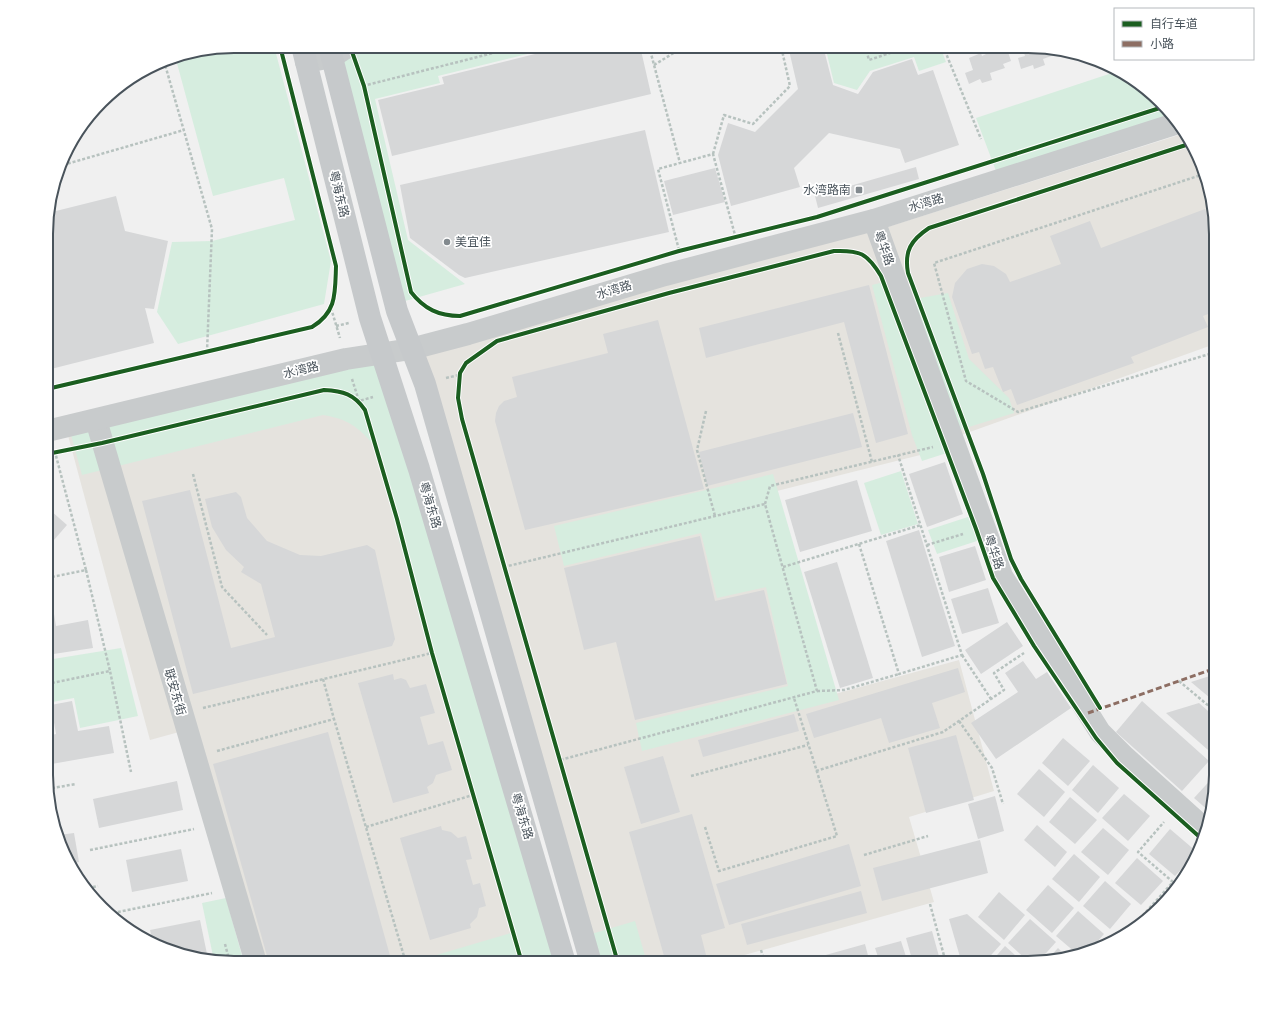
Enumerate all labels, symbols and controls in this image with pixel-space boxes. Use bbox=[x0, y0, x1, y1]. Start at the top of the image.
legend bbox=[1114, 8, 1254, 60]
text: 自行车道 bbox=[1150, 16, 1198, 31]
text: 小路 bbox=[1150, 36, 1174, 51]
street label: 粤海东路 bbox=[326, 169, 353, 219]
place label: 水湾路南 bbox=[803, 182, 851, 197]
marker: 水湾路南 bbox=[854, 185, 864, 195]
street label: 水湾路 bbox=[906, 190, 945, 215]
street label: 粤华路 bbox=[871, 228, 898, 267]
place label: 美宜佳 bbox=[455, 234, 491, 249]
marker: 美宜佳 bbox=[442, 237, 452, 247]
street label: 水湾路 bbox=[594, 277, 633, 302]
street label: 水湾路 bbox=[282, 358, 320, 381]
street label: 粤海东路 bbox=[416, 480, 445, 530]
street label: 粤华路 bbox=[982, 532, 1007, 571]
street label: 联安东街 bbox=[162, 667, 189, 717]
street label: 粤海东路 bbox=[508, 791, 537, 841]

